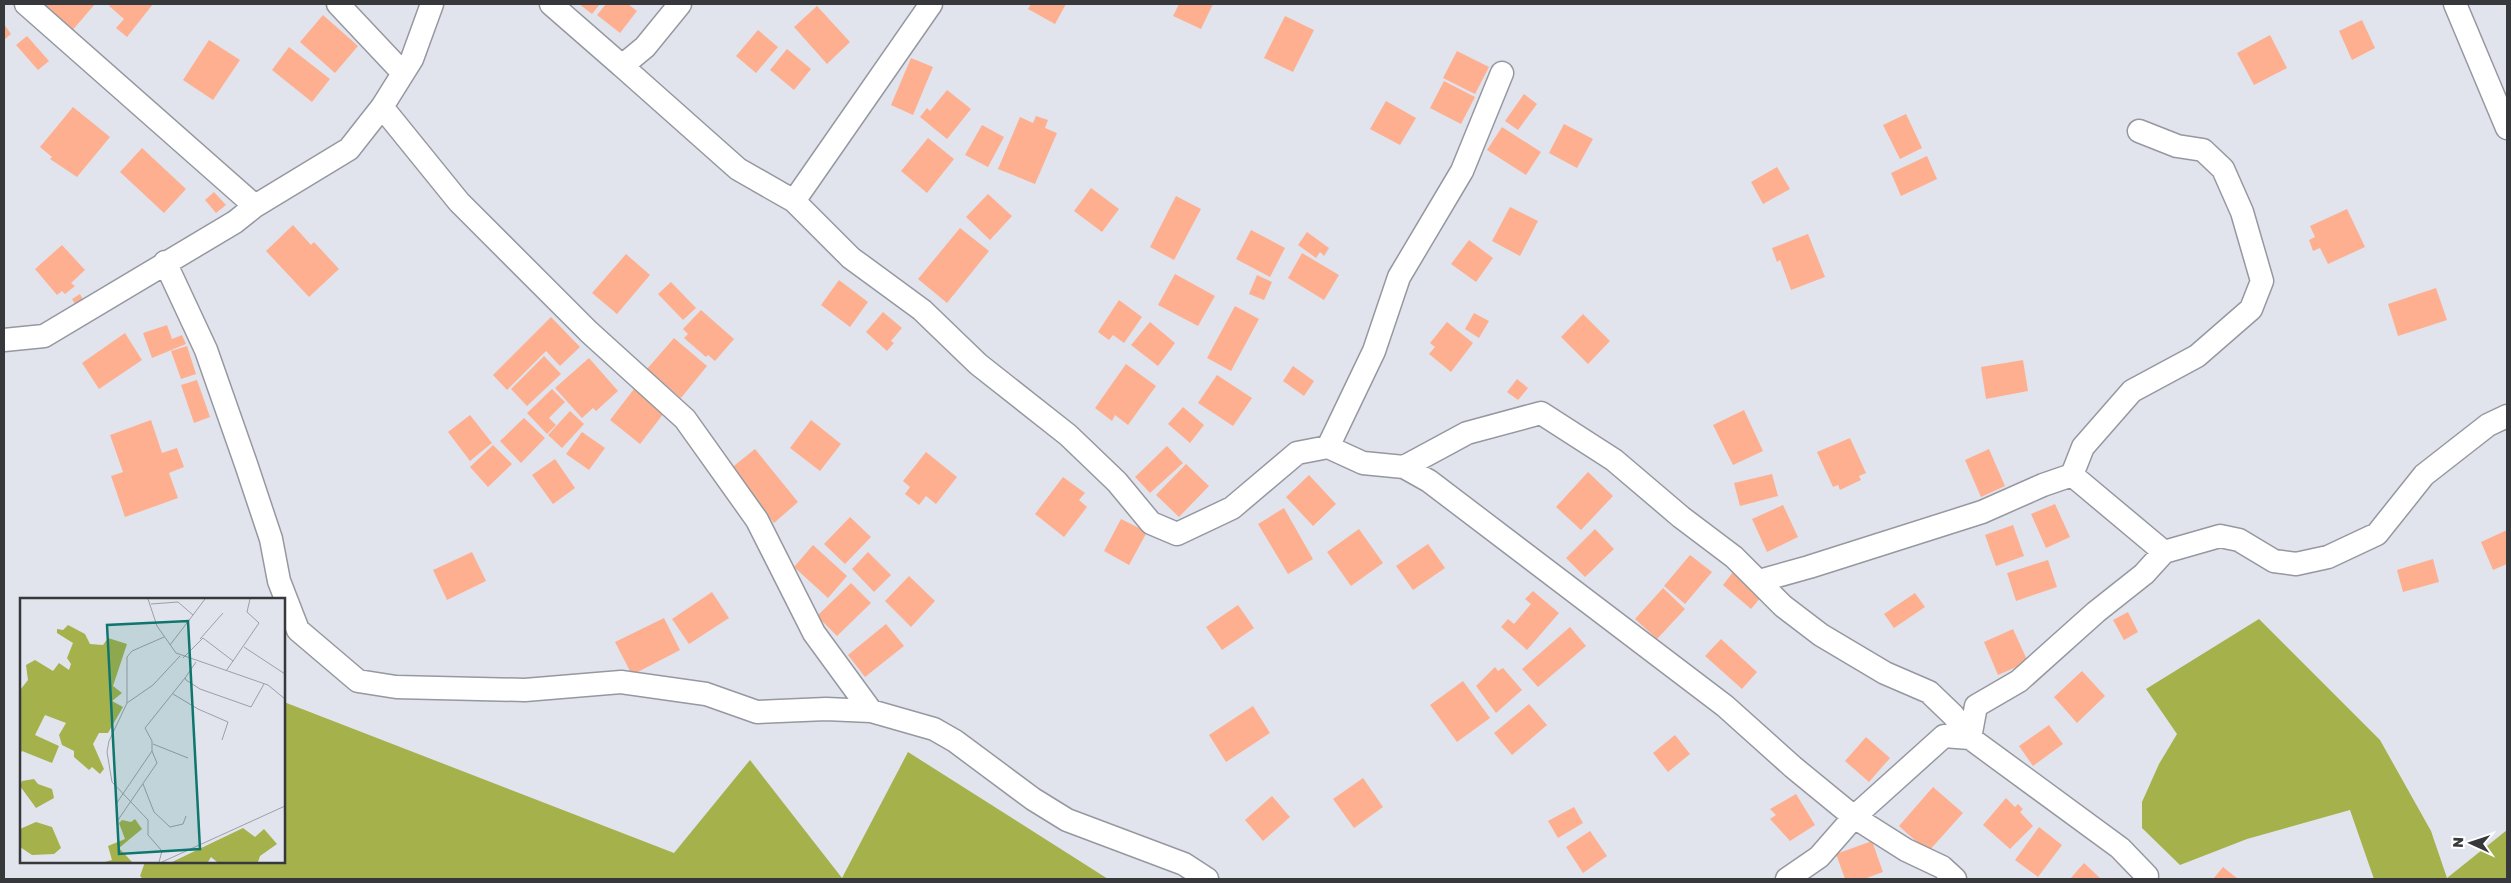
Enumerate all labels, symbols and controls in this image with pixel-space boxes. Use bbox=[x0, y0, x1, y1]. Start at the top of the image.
inset map bbox=[20, 598, 285, 863]
north arrow bbox=[2446, 818, 2496, 868]
text: N bbox=[2449, 837, 2466, 848]

